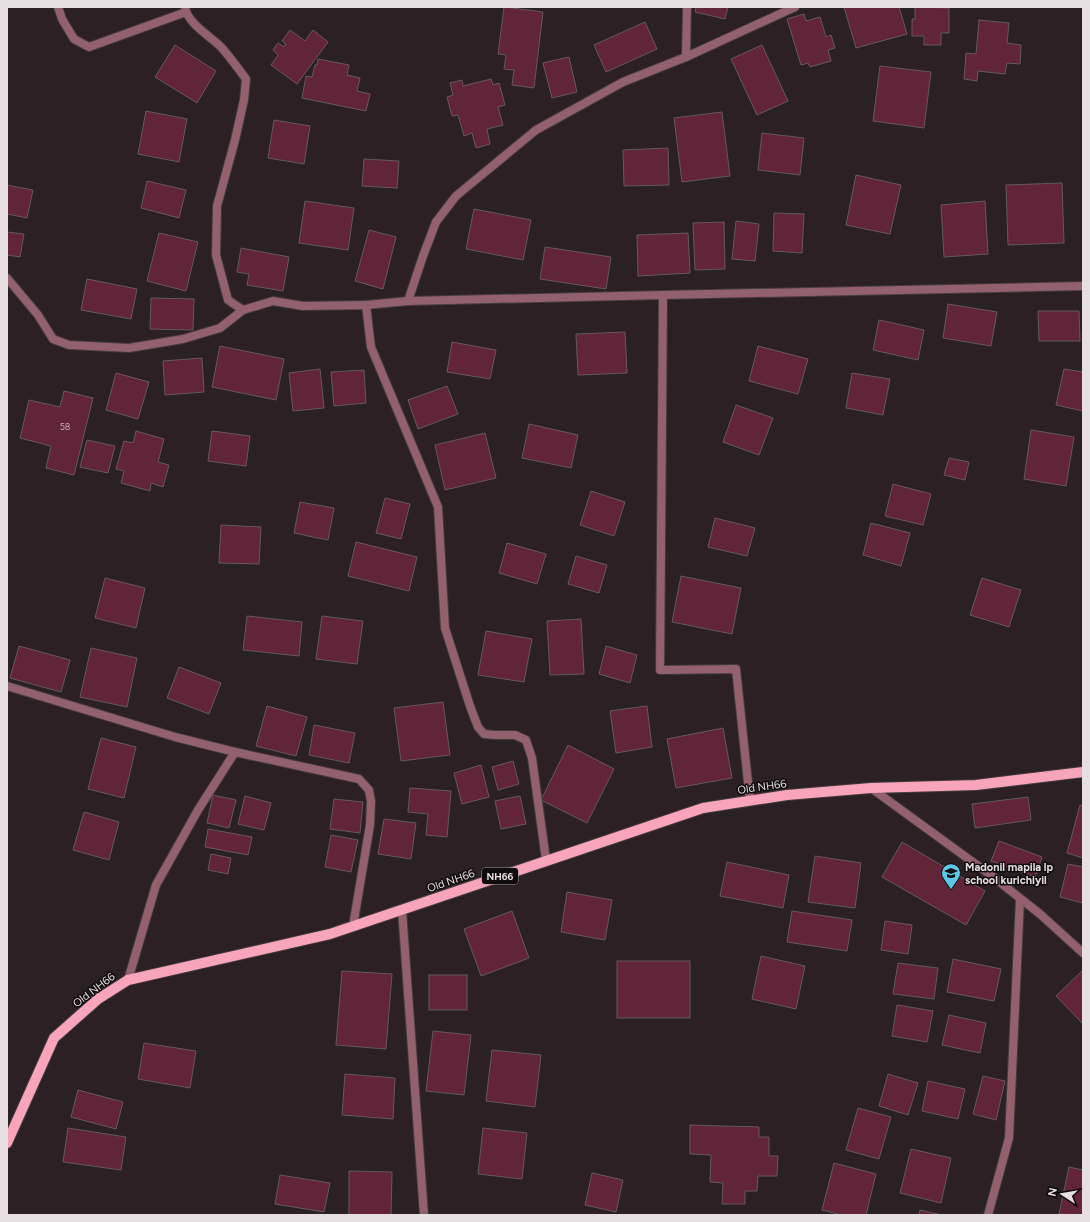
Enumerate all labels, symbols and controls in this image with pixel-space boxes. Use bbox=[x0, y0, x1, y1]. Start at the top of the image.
house number: 58 bbox=[60, 421, 71, 432]
street label: Old NH66 bbox=[737, 777, 787, 797]
place label: Madonil mapila lp school kurichiyil bbox=[965, 861, 1054, 887]
school or university icon: Madonil mapila lp school kurichiyil bbox=[940, 862, 962, 890]
street label: Old NH66 bbox=[426, 867, 476, 895]
road number: NH66 bbox=[482, 868, 518, 884]
street label: Old NH66 bbox=[70, 970, 118, 1010]
north arrow bbox=[1042, 1174, 1082, 1214]
text: N bbox=[1045, 1187, 1060, 1198]

